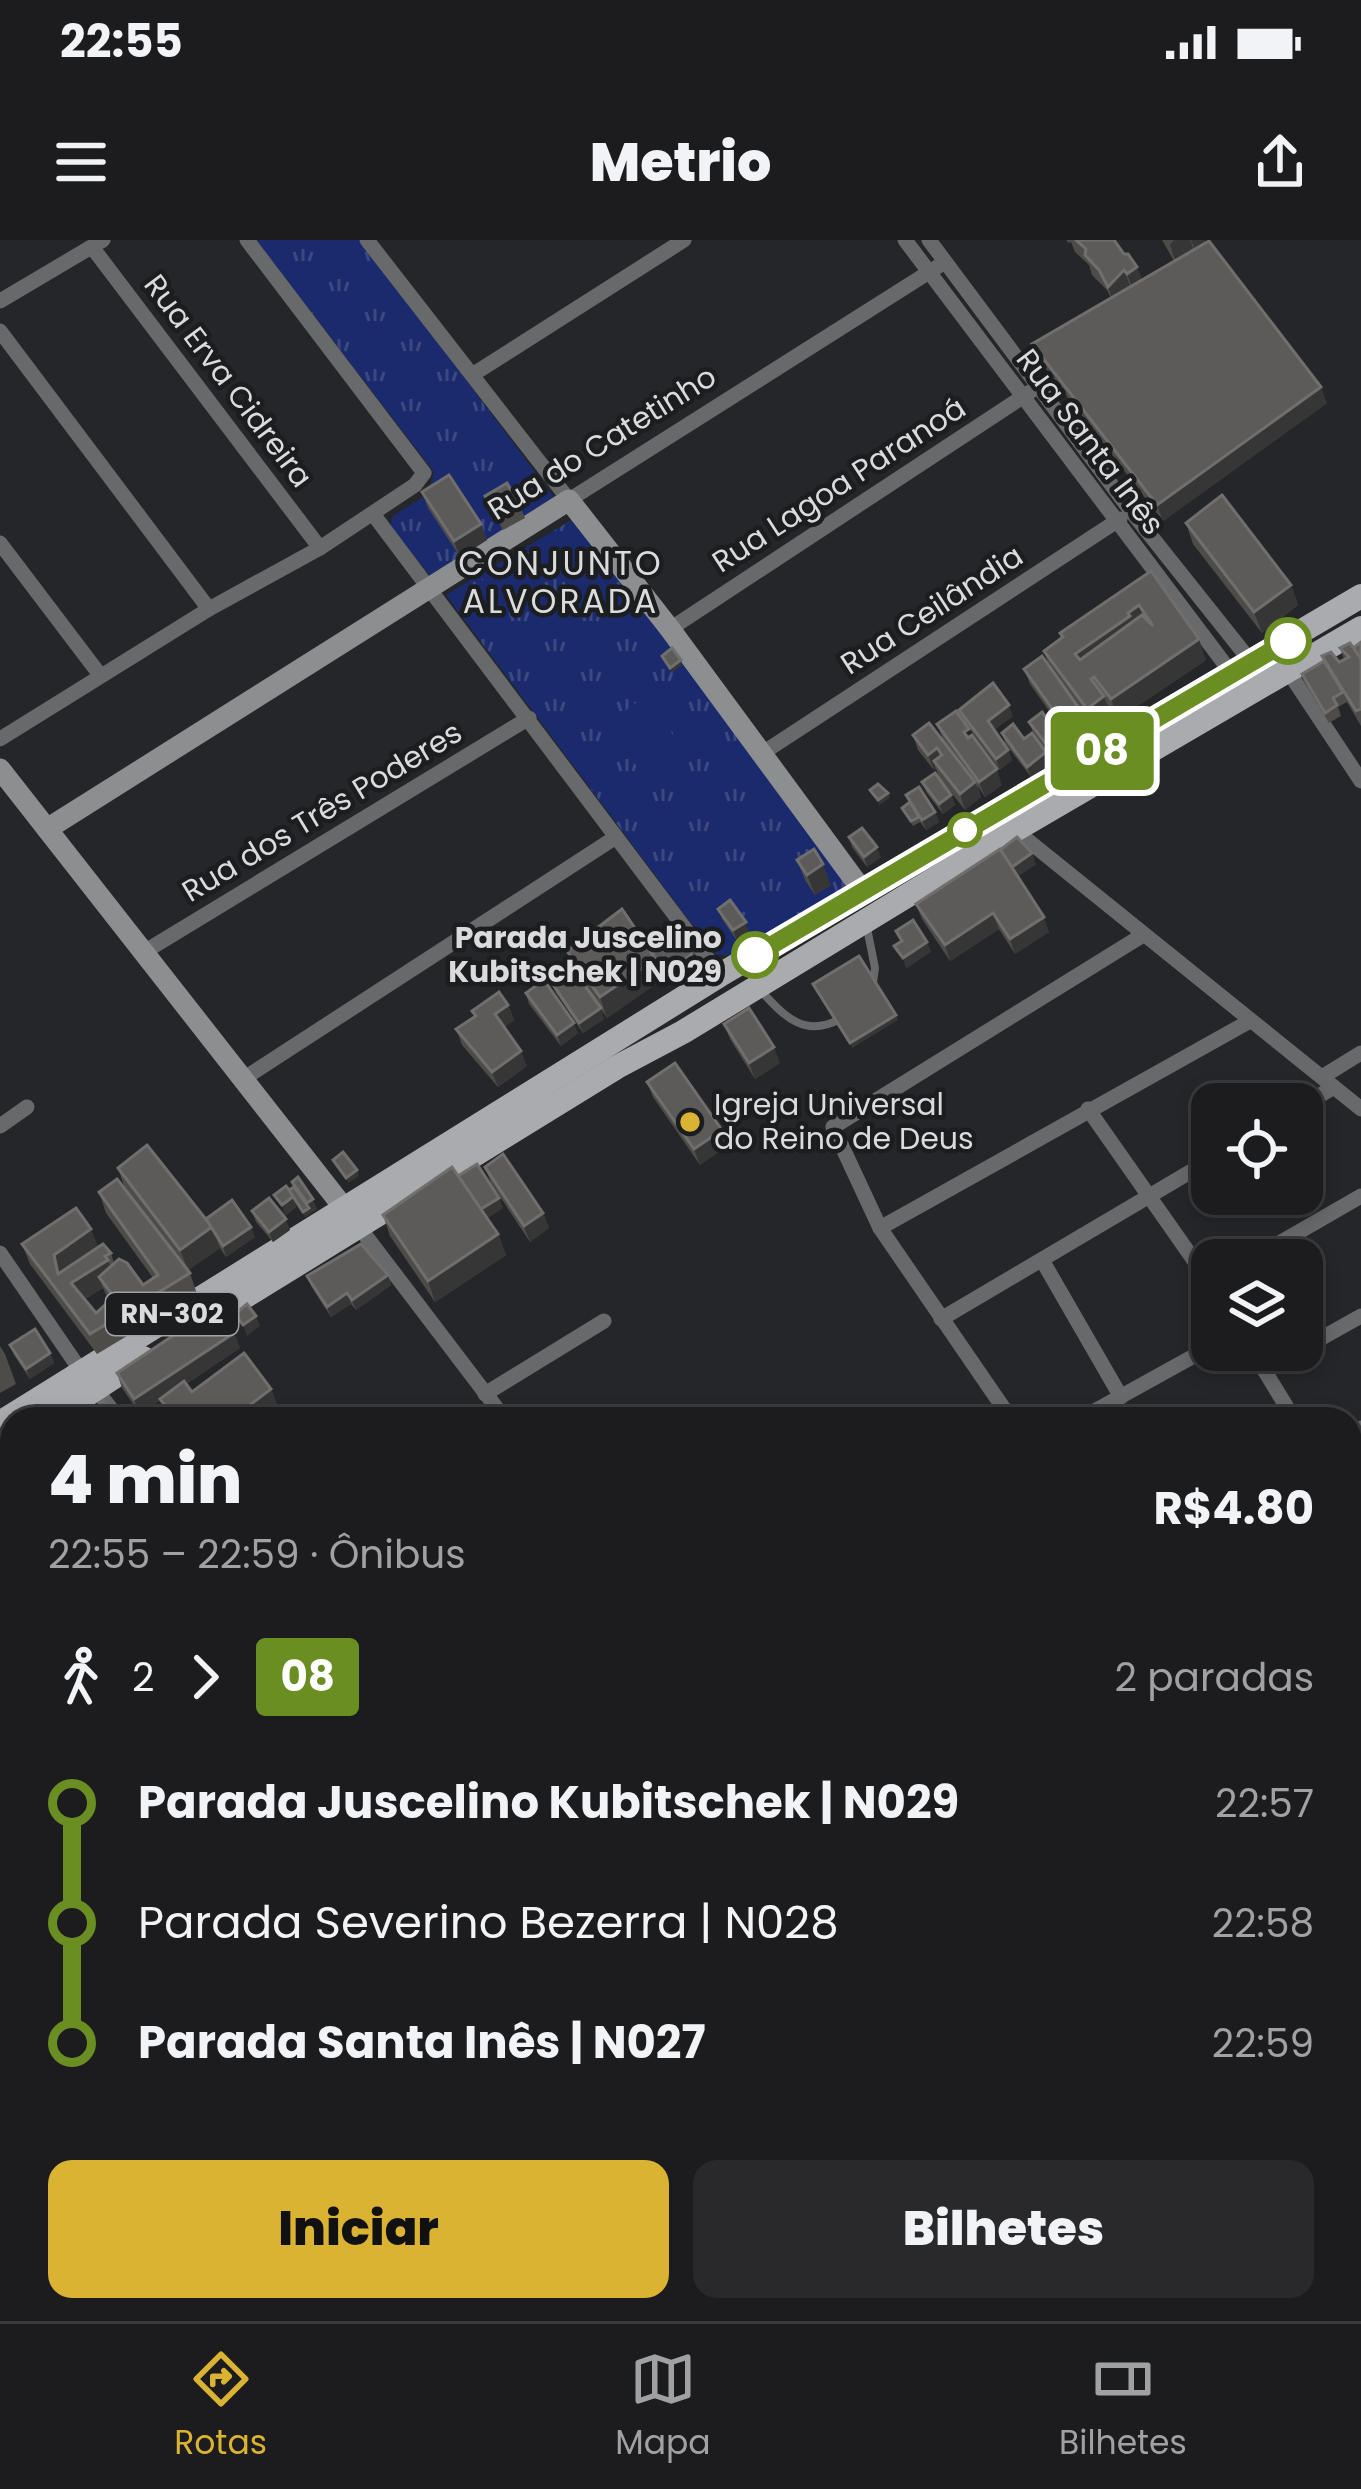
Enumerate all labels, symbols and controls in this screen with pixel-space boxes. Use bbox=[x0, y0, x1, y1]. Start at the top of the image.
text: 22:55 bbox=[60, 10, 183, 73]
text: Metrio bbox=[590, 124, 771, 200]
icon: menu bbox=[48, 129, 114, 195]
icon: share bbox=[1247, 129, 1313, 195]
street label: Rua Erva Cidreira bbox=[134, 265, 323, 496]
street label: Rua Santa Inês bbox=[1006, 340, 1175, 544]
street label: Rua do Catetinho bbox=[479, 355, 724, 530]
street label: Rua Lagoa Paranoá bbox=[704, 386, 974, 583]
street label: Rua Ceilândia bbox=[832, 534, 1031, 685]
district label: CONJUNTO ALVORADA bbox=[458, 540, 664, 625]
unlabelled marker bbox=[1266, 619, 1310, 663]
street label: Rua dos Três Poderes bbox=[174, 711, 470, 912]
line badge: 08 bbox=[1048, 712, 1156, 790]
text: 08 bbox=[1075, 721, 1129, 780]
unlabelled marker bbox=[949, 814, 981, 846]
place label: Parada Juscelino Kubitschek | N029 bbox=[448, 916, 722, 993]
marker: Parada Juscelino Kubitschek | N029 bbox=[733, 933, 777, 977]
place label: Igreja Universal do Reino de Deus bbox=[714, 1083, 974, 1160]
map controls bbox=[1191, 1083, 1323, 1371]
button: locate bbox=[1191, 1083, 1323, 1215]
marker: Igreja Universal do Reino de Deus bbox=[677, 1109, 703, 1135]
button: layers bbox=[1191, 1239, 1323, 1371]
road number: RN-302 bbox=[106, 1293, 238, 1335]
text: 4 min bbox=[48, 1434, 242, 1526]
text: R$4.80 bbox=[1153, 1477, 1314, 1540]
text: 22:55 – 22:59 · Ônibus bbox=[48, 1527, 466, 1582]
icon: walk bbox=[48, 1644, 114, 1710]
icon: forward bbox=[172, 1644, 238, 1710]
text: 08 bbox=[280, 1647, 335, 1706]
text: 2 bbox=[132, 1650, 154, 1705]
text: 2 paradas bbox=[1114, 1650, 1314, 1705]
text: Parada Juscelino Kubitschek | N029 bbox=[138, 1771, 959, 1834]
text: 22:57 bbox=[1215, 1776, 1314, 1831]
text: Parada Severino Bezerra | N028 bbox=[138, 1891, 839, 1954]
text: 22:58 bbox=[1212, 1896, 1314, 1951]
text: Parada Santa Inês | N027 bbox=[138, 2011, 706, 2074]
text: 22:59 bbox=[1212, 2016, 1314, 2071]
button: Iniciar bbox=[48, 2160, 669, 2298]
button: Bilhetes bbox=[693, 2160, 1314, 2298]
tab: Rotas bbox=[174, 2346, 267, 2468]
tab: Mapa bbox=[615, 2346, 711, 2468]
tab: Bilhetes bbox=[1059, 2346, 1187, 2468]

